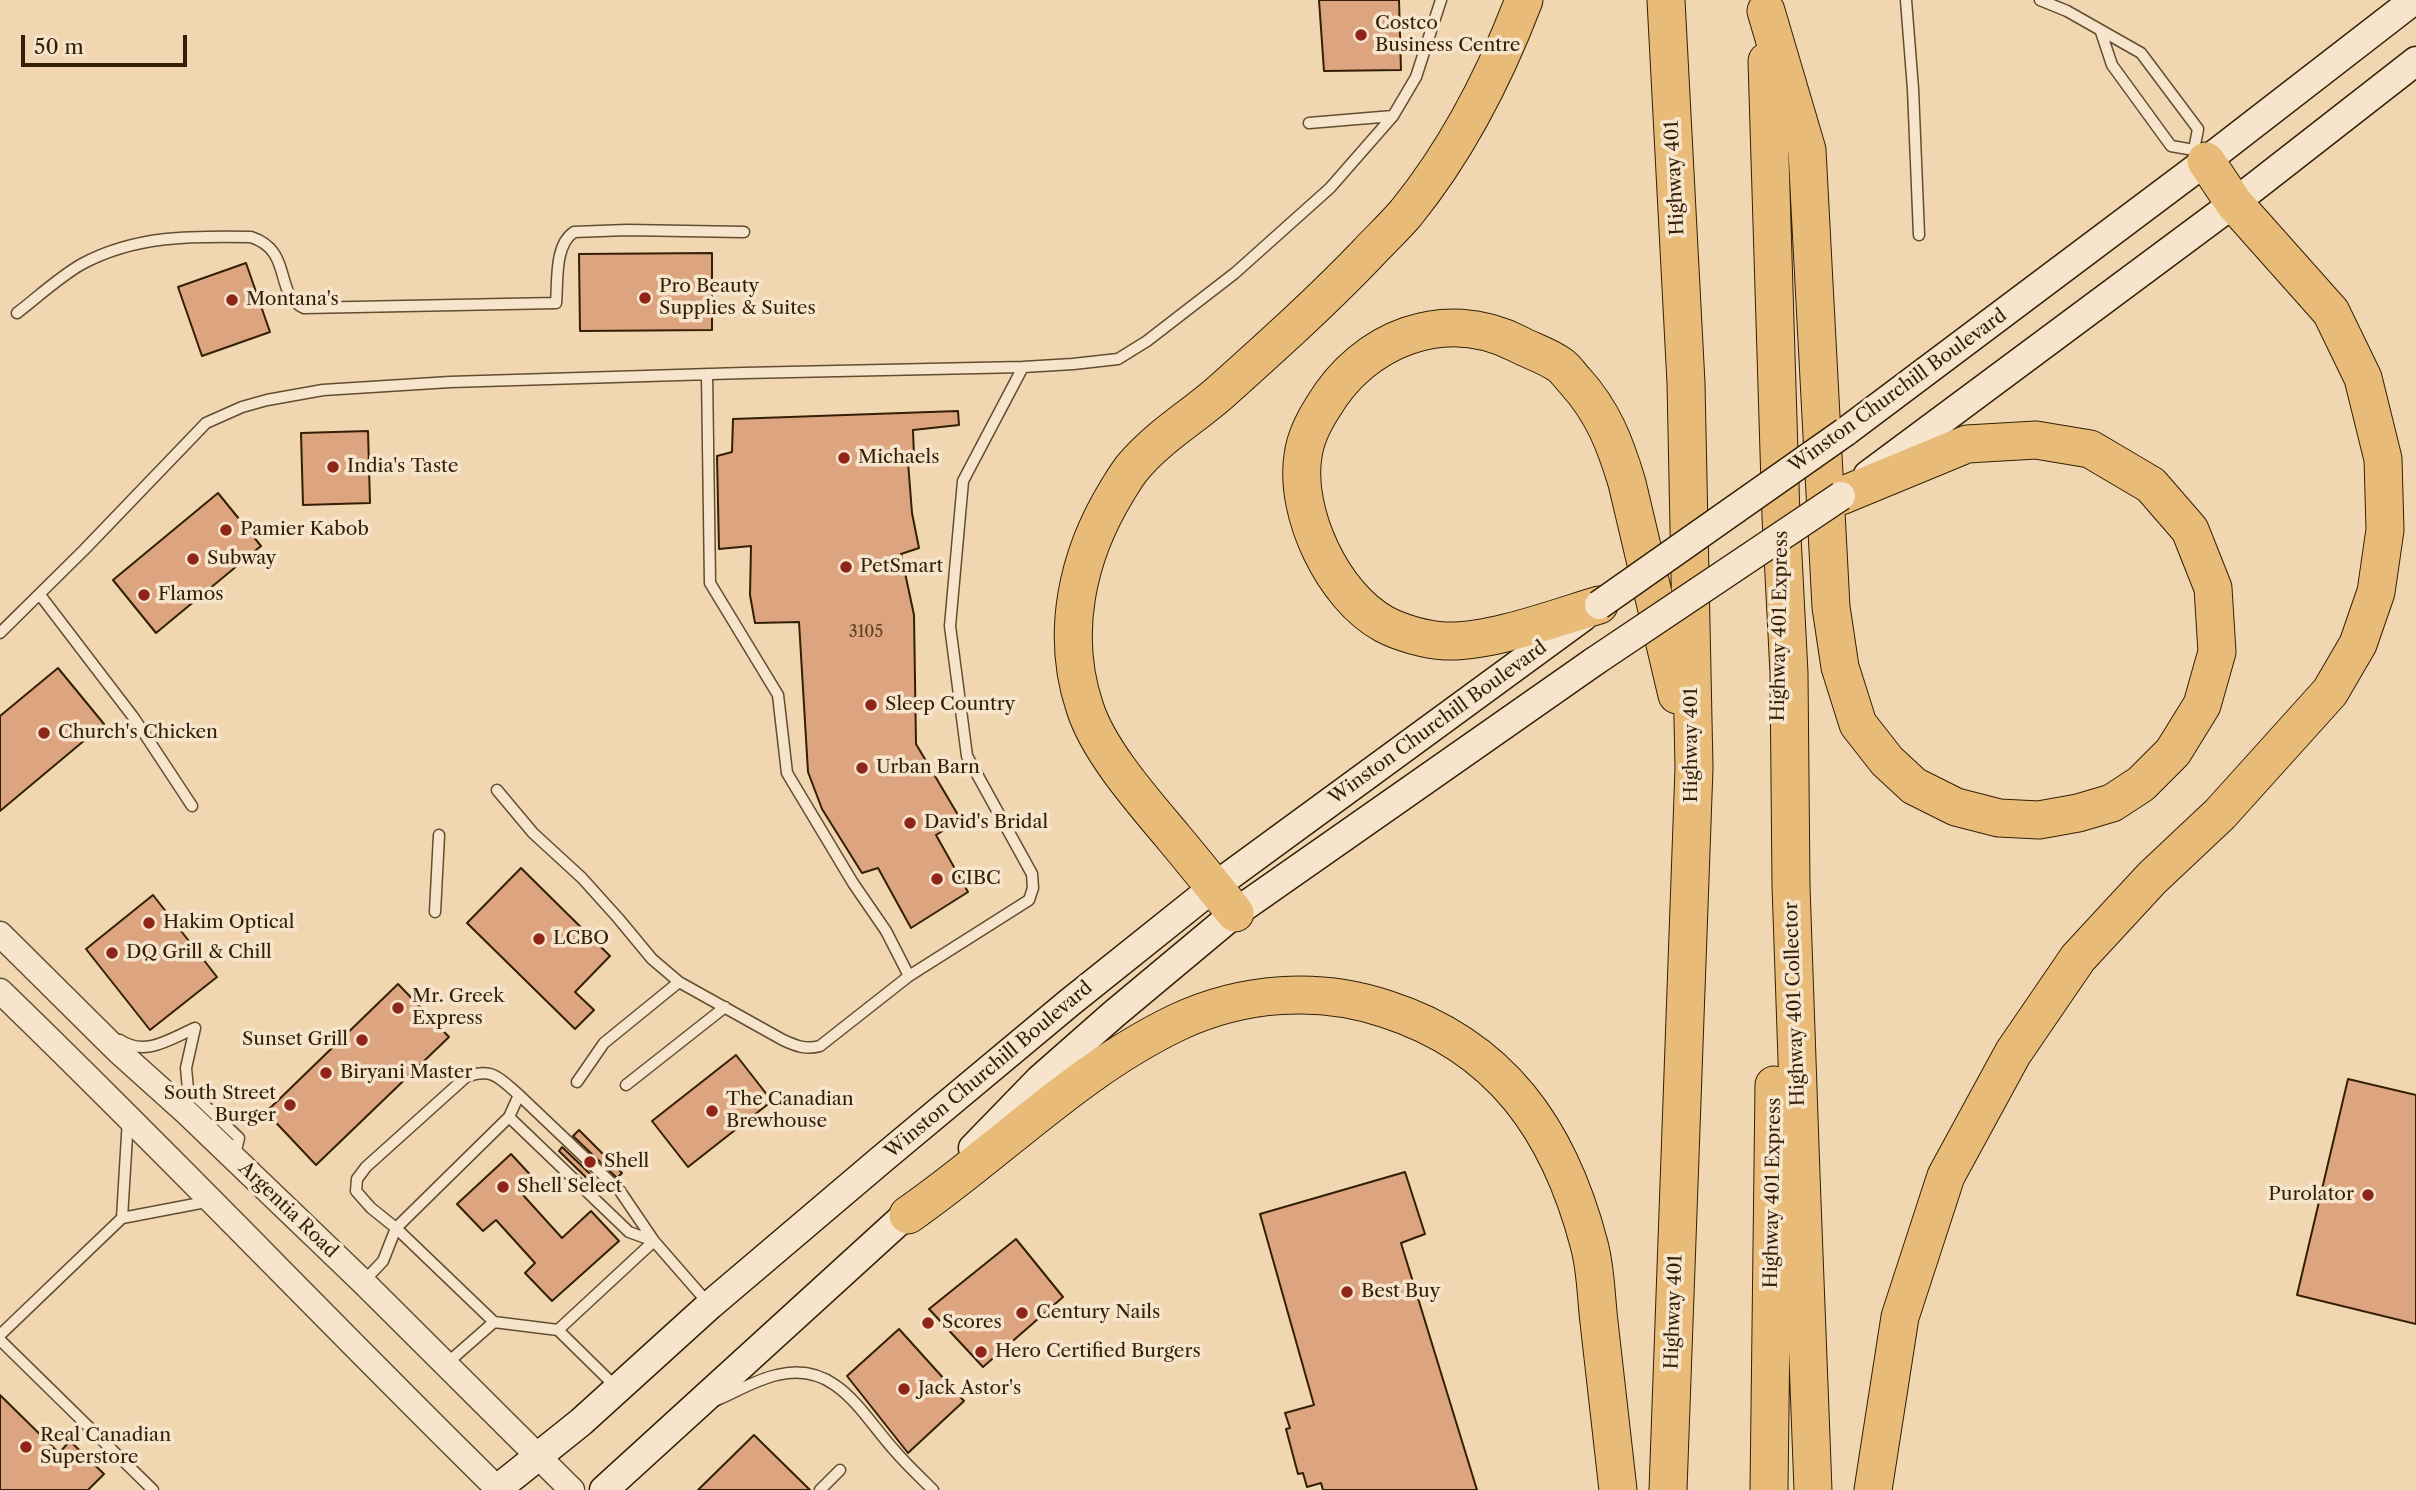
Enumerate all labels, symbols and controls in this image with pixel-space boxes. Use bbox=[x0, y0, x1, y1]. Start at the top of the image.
place label: Costco Business Centre bbox=[1375, 13, 1520, 57]
scale bar bbox=[24, 21, 191, 65]
marker: Costco Business Centre bbox=[1353, 27, 1369, 43]
text: 50 m bbox=[34, 34, 84, 59]
street label: Highway 401 bbox=[1661, 120, 1689, 236]
place label: Pro Beauty Supplies & Suites bbox=[659, 276, 816, 320]
place label: Montana's bbox=[246, 289, 339, 311]
marker: Pro Beauty Supplies & Suites bbox=[637, 290, 653, 306]
marker: Montana's bbox=[224, 292, 240, 308]
street label: Winston Churchill Boulevard bbox=[1785, 304, 2011, 478]
place label: Michaels bbox=[858, 447, 939, 469]
marker: Michaels bbox=[836, 450, 852, 466]
place label: India's Taste bbox=[347, 456, 458, 478]
marker: India's Taste bbox=[325, 459, 341, 475]
place label: Pamier Kabob bbox=[240, 519, 369, 541]
marker: Pamier Kabob bbox=[218, 522, 234, 538]
street label: Highway 401 Express bbox=[1767, 530, 1793, 722]
place label: Subway bbox=[207, 548, 276, 570]
marker: Subway bbox=[185, 551, 201, 567]
place label: PetSmart bbox=[860, 556, 943, 578]
marker: PetSmart bbox=[838, 559, 854, 575]
place label: Flamos bbox=[158, 584, 224, 606]
marker: Flamos bbox=[136, 587, 152, 603]
house number: 3105 bbox=[849, 622, 883, 642]
street label: Winston Churchill Boulevard bbox=[1325, 636, 1551, 810]
street label: Highway 401 bbox=[1681, 688, 1703, 802]
place label: Sleep Country bbox=[885, 694, 1015, 716]
marker: Sleep Country bbox=[863, 697, 879, 713]
place label: Church's Chicken bbox=[58, 722, 218, 744]
marker: Church's Chicken bbox=[36, 725, 52, 741]
place label: Urban Barn bbox=[876, 757, 980, 779]
marker: Urban Barn bbox=[854, 760, 870, 776]
place label: David's Bridal bbox=[924, 812, 1048, 834]
marker: David's Bridal bbox=[902, 815, 918, 831]
place label: CIBC bbox=[951, 868, 1001, 890]
marker: CIBC bbox=[929, 871, 945, 887]
street label: Highway 401 Collector bbox=[1780, 901, 1810, 1107]
place label: Hakim Optical bbox=[163, 912, 294, 934]
marker: Hakim Optical bbox=[141, 915, 157, 931]
place label: LCBO bbox=[553, 928, 609, 950]
marker: LCBO bbox=[531, 931, 547, 947]
place label: DQ Grill & Chill bbox=[126, 942, 272, 964]
marker: DQ Grill & Chill bbox=[104, 945, 120, 961]
street label: Winston Churchill Boulevard bbox=[881, 977, 1097, 1163]
place label: Mr. Greek Express bbox=[412, 986, 504, 1030]
marker: Mr. Greek Express bbox=[390, 1000, 406, 1016]
place label: Sunset Grill bbox=[242, 1029, 348, 1051]
marker: Sunset Grill bbox=[354, 1032, 370, 1048]
place label: Biryani Master bbox=[340, 1062, 472, 1084]
marker: Biryani Master bbox=[318, 1065, 334, 1081]
place label: South Street Burger bbox=[164, 1083, 276, 1127]
place label: The Canadian Brewhouse bbox=[726, 1089, 854, 1133]
marker: South Street Burger bbox=[282, 1097, 298, 1113]
street label: Highway 401 Express bbox=[1760, 1097, 1786, 1289]
marker: The Canadian Brewhouse bbox=[704, 1103, 720, 1119]
place label: Shell bbox=[604, 1151, 649, 1173]
marker: Shell bbox=[582, 1154, 598, 1170]
street label: Argentia Road bbox=[234, 1157, 342, 1263]
place label: Shell Select bbox=[517, 1176, 622, 1198]
marker: Shell Select bbox=[495, 1179, 511, 1195]
place label: Purolator bbox=[2268, 1184, 2354, 1206]
marker: Purolator bbox=[2360, 1187, 2376, 1203]
street label: Highway 401 bbox=[1661, 1254, 1687, 1370]
place label: Best Buy bbox=[1361, 1281, 1440, 1303]
marker: Best Buy bbox=[1339, 1284, 1355, 1300]
place label: Century Nails bbox=[1036, 1302, 1160, 1324]
marker: Century Nails bbox=[1014, 1305, 1030, 1321]
place label: Scores bbox=[942, 1312, 1002, 1334]
marker: Scores bbox=[920, 1315, 936, 1331]
place label: Hero Certified Burgers bbox=[995, 1341, 1201, 1363]
marker: Hero Certified Burgers bbox=[973, 1344, 989, 1360]
place label: Jack Astor's bbox=[918, 1378, 1021, 1400]
marker: Jack Astor's bbox=[896, 1381, 912, 1397]
place label: Real Canadian Superstore bbox=[40, 1425, 171, 1469]
marker: Real Canadian Superstore bbox=[18, 1439, 34, 1455]

